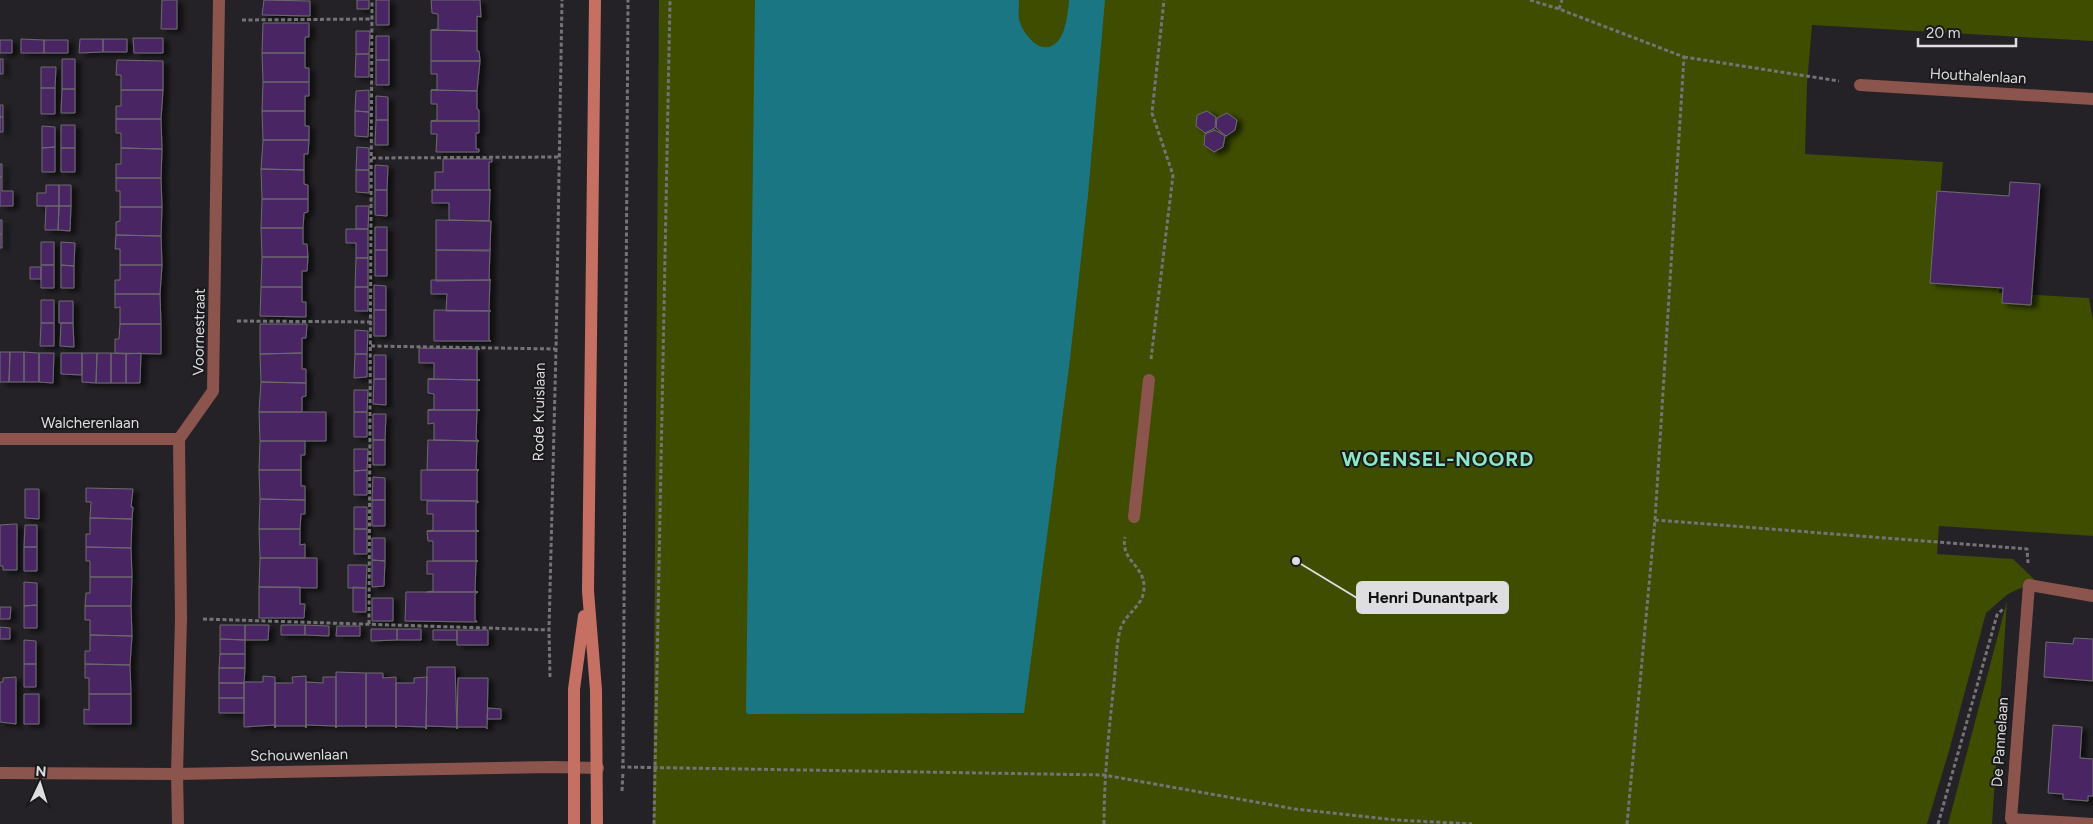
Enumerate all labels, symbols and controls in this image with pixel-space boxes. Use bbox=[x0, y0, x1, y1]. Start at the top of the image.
scale bar bbox=[1918, 15, 2016, 47]
text: 20 m bbox=[1926, 24, 1960, 42]
street label: Houthalenlaan bbox=[1929, 64, 2027, 88]
street label: Voornestraat bbox=[189, 288, 209, 376]
street label: Rode Kruislaan bbox=[529, 362, 549, 462]
street label: Walcherenlaan bbox=[41, 414, 139, 432]
district label: WOENSEL-NOORD bbox=[1342, 447, 1534, 471]
callout: Henri Dunantpark bbox=[1357, 582, 1508, 613]
text: Henri Dunantpark bbox=[1368, 588, 1499, 607]
street label: De Pannelaan bbox=[1988, 696, 2012, 788]
street label: Schouwenlaan bbox=[250, 745, 348, 765]
north arrow bbox=[15, 759, 65, 809]
text: N bbox=[35, 763, 47, 780]

